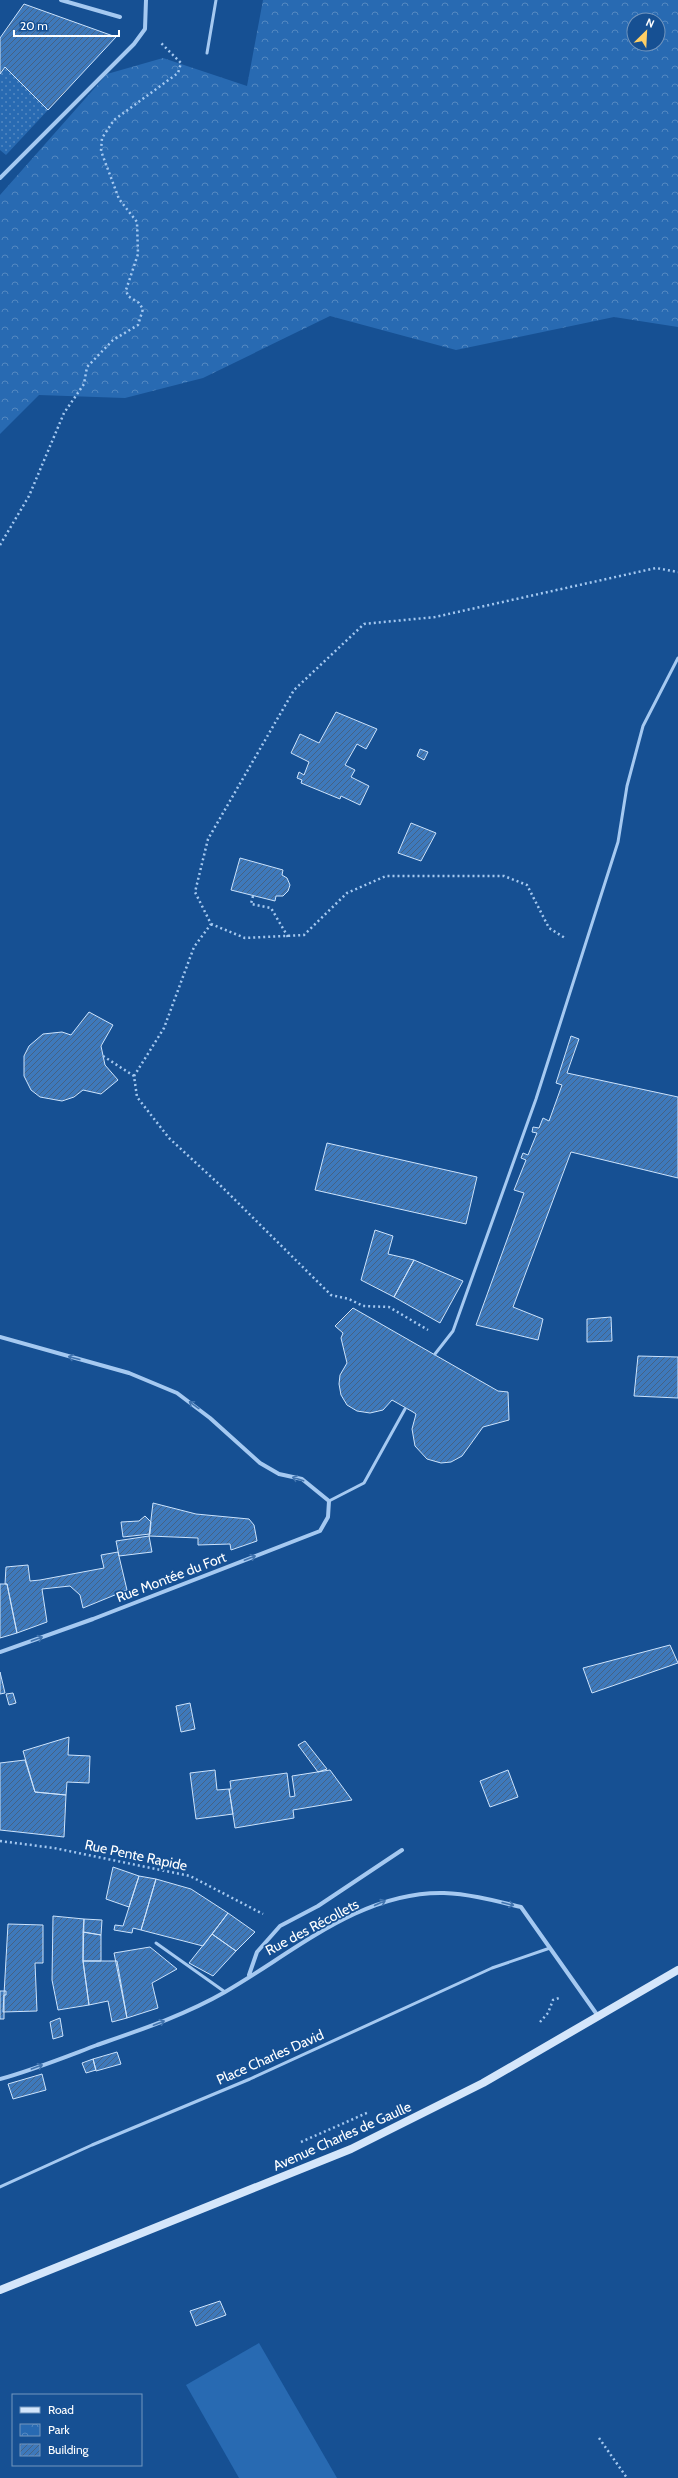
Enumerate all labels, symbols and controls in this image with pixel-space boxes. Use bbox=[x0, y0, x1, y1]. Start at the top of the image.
scale bar bbox=[14, 12, 119, 38]
north arrow bbox=[626, 12, 666, 52]
text: N bbox=[644, 15, 656, 31]
text: 20 m bbox=[20, 18, 48, 33]
one-way arrow bbox=[67, 1354, 80, 1362]
one-way arrow bbox=[188, 1401, 199, 1410]
one-way arrow bbox=[292, 1475, 305, 1482]
street label: Rue Montée du Fort bbox=[113, 1548, 229, 1606]
one-way arrow bbox=[243, 1554, 255, 1562]
one-way arrow bbox=[30, 1635, 42, 1643]
street label: Rue Pente Rapide bbox=[83, 1835, 189, 1875]
street label: Rue des Récollets bbox=[262, 1895, 362, 1959]
one-way arrow bbox=[374, 1899, 386, 1907]
one-way arrow bbox=[501, 1900, 514, 1908]
one-way arrow bbox=[153, 2018, 165, 2026]
street label: Place Charles David bbox=[214, 2025, 326, 2089]
one-way arrow bbox=[31, 2063, 44, 2070]
street label: Avenue Charles de Gaulle bbox=[270, 2097, 414, 2175]
legend bbox=[12, 2394, 142, 2466]
text: Road bbox=[48, 2402, 74, 2417]
text: Park bbox=[48, 2422, 70, 2437]
text: Building bbox=[48, 2442, 90, 2457]

